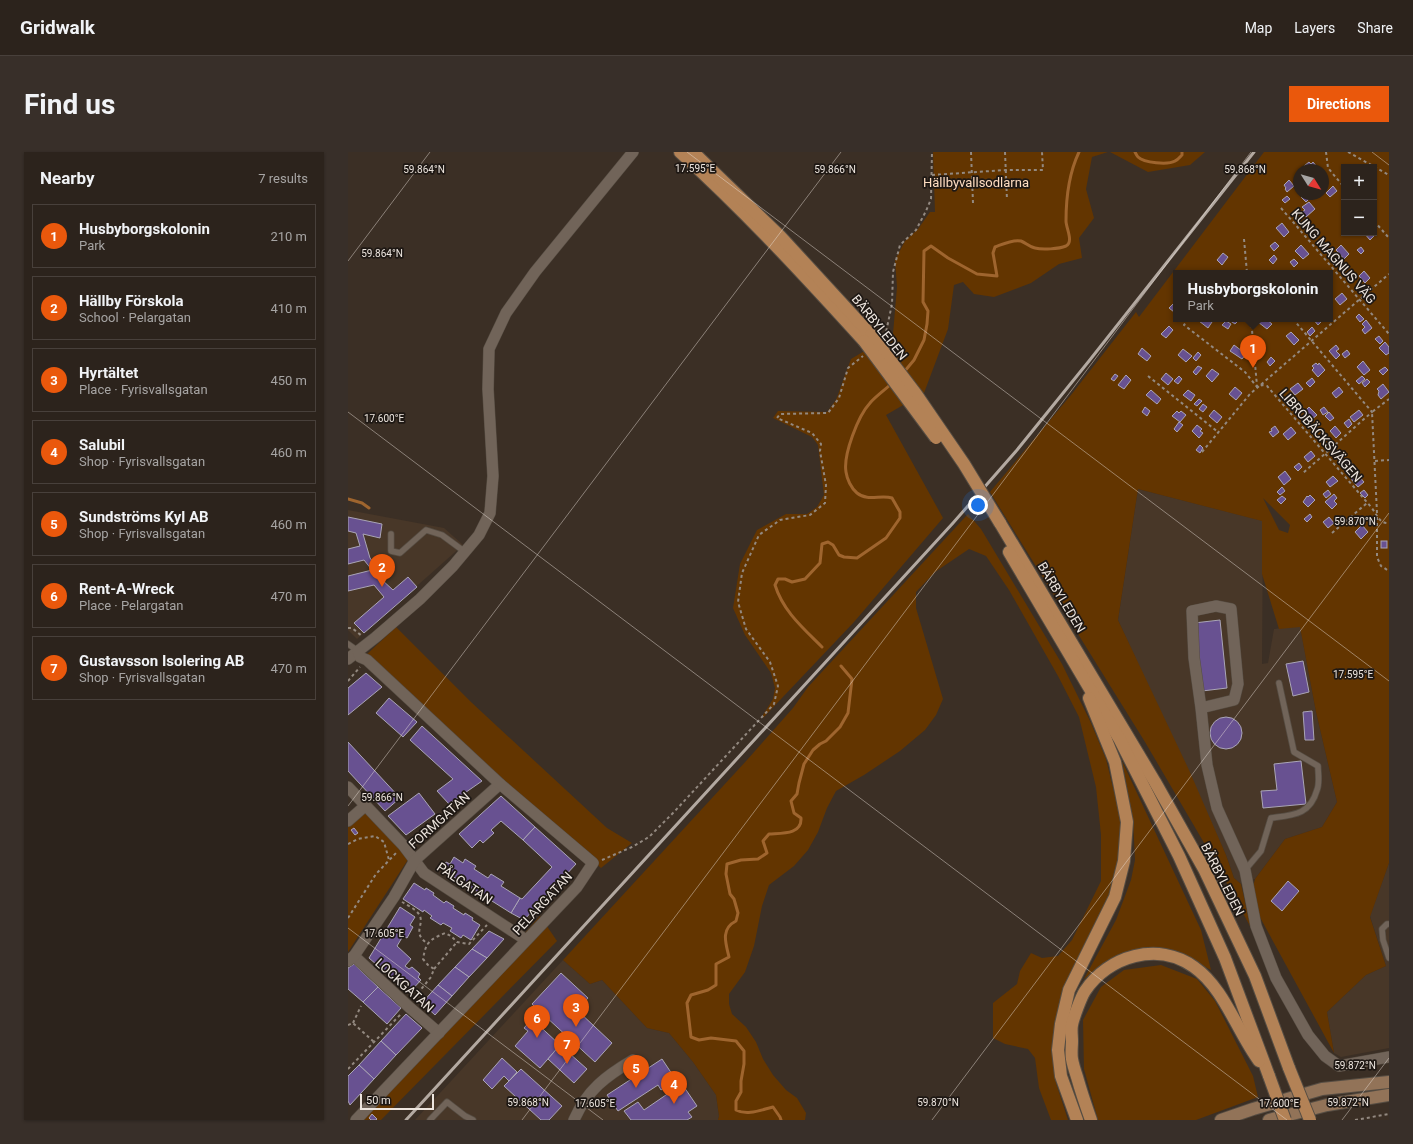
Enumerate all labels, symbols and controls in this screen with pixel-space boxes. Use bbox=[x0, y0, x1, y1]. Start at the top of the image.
text: Gridwalk bbox=[20, 16, 95, 39]
text: Map bbox=[1245, 20, 1272, 36]
text: Layers bbox=[1294, 20, 1335, 36]
text: Share bbox=[1357, 20, 1393, 36]
button: Directions bbox=[1289, 86, 1389, 122]
text: Find us bbox=[24, 88, 115, 121]
text: 17.595°E bbox=[675, 163, 715, 174]
text: 59.864°N bbox=[403, 164, 445, 175]
text: 59.866°N bbox=[814, 164, 856, 175]
text: 59.868°N bbox=[1224, 164, 1266, 175]
north arrow bbox=[1293, 164, 1329, 200]
map controls bbox=[1341, 164, 1377, 236]
button: + bbox=[1341, 164, 1377, 200]
text: Nearby bbox=[40, 168, 95, 188]
text: 7 results bbox=[258, 171, 308, 186]
park label: Hällbyvallsodlarna bbox=[923, 175, 1029, 190]
button: − bbox=[1341, 200, 1377, 236]
street label: KUNG MAGNUS VÄG bbox=[1288, 206, 1379, 307]
text: Husbyborgskolonin bbox=[79, 220, 210, 238]
text: 1 bbox=[50, 229, 58, 244]
text: 210 m bbox=[270, 229, 307, 244]
text: Park bbox=[79, 238, 105, 253]
text: 59.864°N bbox=[361, 248, 403, 259]
popup bbox=[1173, 270, 1333, 322]
text: Husbyborgskolonin bbox=[1188, 280, 1318, 298]
text: Hällby Förskola bbox=[79, 292, 183, 310]
street label: BÄRBYLEDEN bbox=[849, 292, 911, 363]
text: Park bbox=[1188, 298, 1214, 313]
text: 2 bbox=[50, 301, 58, 316]
text: 410 m bbox=[270, 301, 307, 316]
text: School · Pelargatan bbox=[79, 310, 191, 325]
pin: 1 bbox=[1240, 335, 1266, 368]
text: Hyrtältet bbox=[79, 364, 138, 382]
text: 3 bbox=[50, 373, 58, 388]
text: 450 m bbox=[270, 373, 307, 388]
text: Place · Fyrisvallsgatan bbox=[79, 382, 208, 397]
street label: LIBROBÄCKSVÄGEN bbox=[1276, 386, 1365, 485]
text: 17.600°E bbox=[364, 413, 404, 424]
text: Salubil bbox=[79, 436, 125, 454]
text: 4 bbox=[50, 445, 58, 460]
text: 460 m bbox=[270, 445, 307, 460]
text: Shop · Fyrisvallsgatan bbox=[79, 454, 205, 469]
your location bbox=[968, 495, 988, 515]
text: Sundströms Kyl AB bbox=[79, 508, 209, 526]
text: 59.870°N bbox=[1334, 516, 1376, 527]
text: 5 bbox=[50, 517, 58, 532]
text: 460 m bbox=[270, 517, 307, 532]
text: Shop · Fyrisvallsgatan bbox=[79, 526, 205, 541]
pin: 2 bbox=[369, 554, 395, 587]
street label: BÄRBYLEDEN bbox=[1035, 559, 1089, 635]
text: Rent-A-Wreck bbox=[79, 580, 174, 598]
text: 6 bbox=[50, 589, 58, 604]
text: 470 m bbox=[270, 589, 307, 604]
text: Place · Pelargatan bbox=[79, 598, 183, 613]
text: Gustavsson Isolering AB bbox=[79, 652, 244, 670]
text: 7 bbox=[50, 661, 58, 676]
text: 470 m bbox=[270, 661, 307, 676]
text: 17.595°E bbox=[1333, 669, 1373, 680]
text: Shop · Fyrisvallsgatan bbox=[79, 670, 205, 685]
street label: FORMGATAN bbox=[406, 789, 473, 852]
text: 59.866°N bbox=[361, 792, 403, 803]
street label: BÄRBYLEDEN bbox=[1198, 840, 1247, 918]
street label: PÅLGATAN bbox=[434, 858, 496, 908]
street label: PELARGATAN bbox=[509, 869, 575, 938]
text: 17.605°E bbox=[364, 928, 404, 939]
street label: LOCKGATAN bbox=[372, 955, 437, 1016]
pin: 3 bbox=[563, 994, 589, 1027]
pin: 6 bbox=[524, 1005, 550, 1038]
pin: 7 bbox=[554, 1031, 580, 1064]
pin: 5 bbox=[623, 1055, 649, 1088]
text: 59.872°N bbox=[1334, 1060, 1376, 1071]
pin: 4 bbox=[661, 1071, 687, 1104]
scale bar bbox=[360, 1092, 434, 1111]
text: 50 m bbox=[366, 1094, 391, 1107]
text: 59.868°N bbox=[507, 1097, 549, 1108]
text: 59.870°N bbox=[917, 1097, 959, 1108]
text: 59.872°N bbox=[1327, 1097, 1369, 1108]
text: 17.605°E bbox=[575, 1098, 615, 1109]
text: 17.600°E bbox=[1259, 1098, 1299, 1109]

